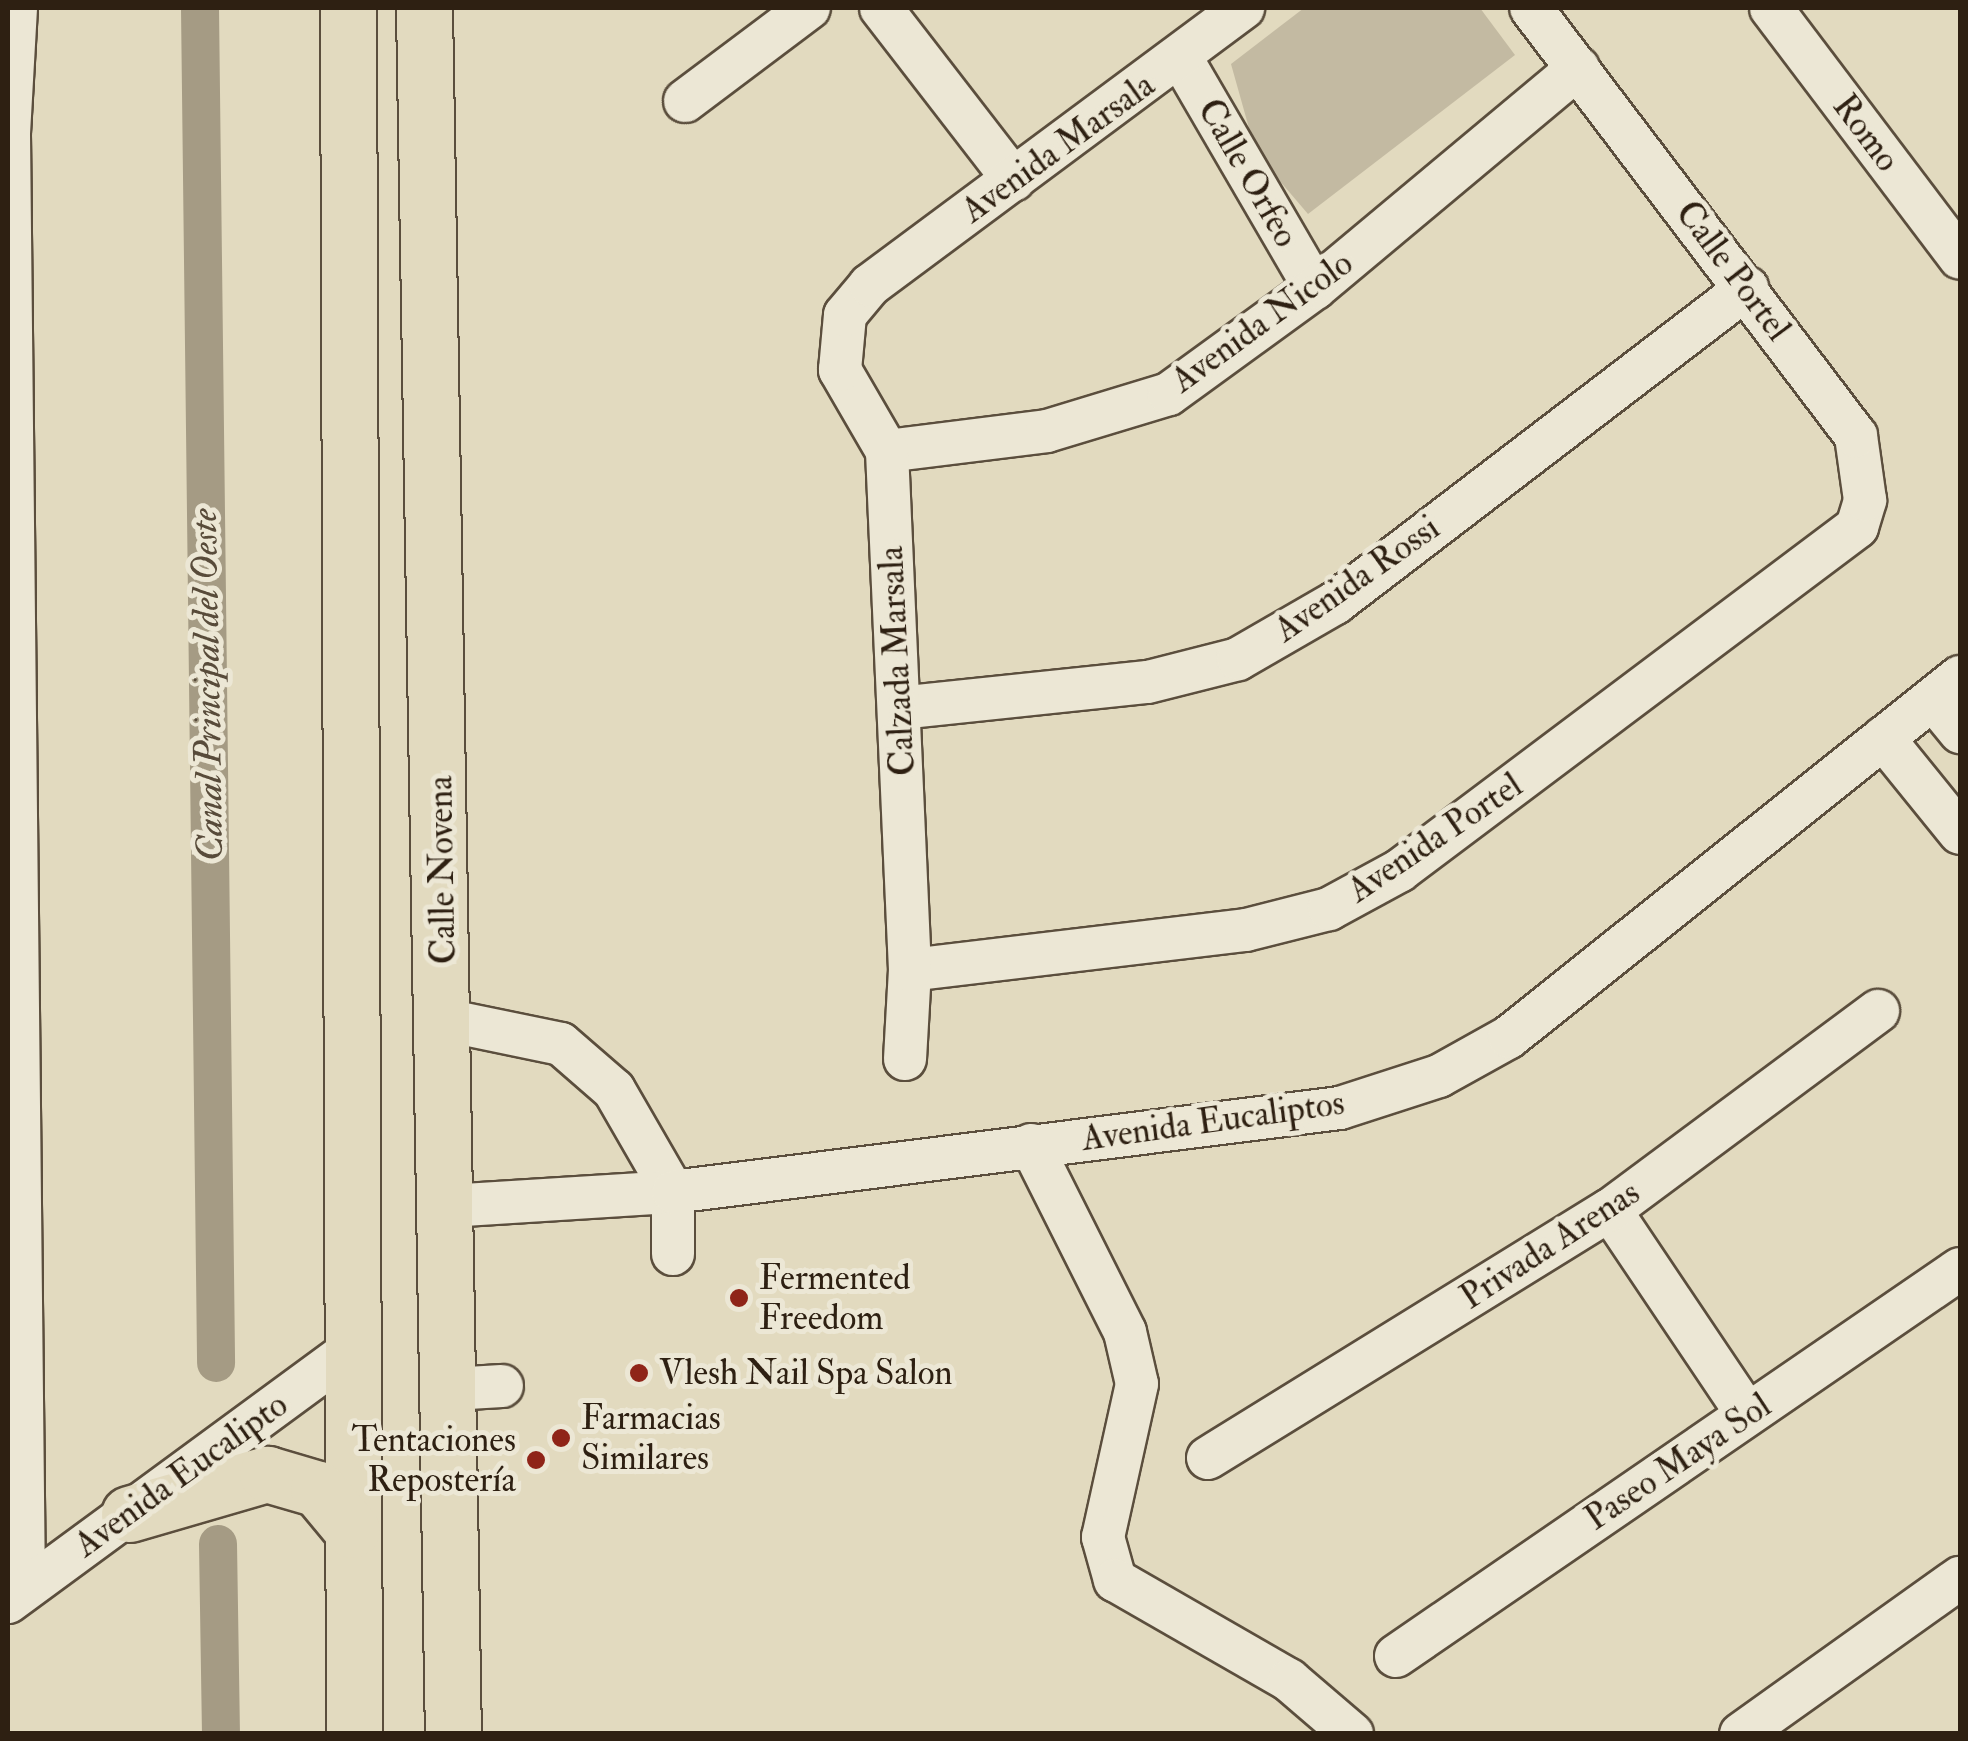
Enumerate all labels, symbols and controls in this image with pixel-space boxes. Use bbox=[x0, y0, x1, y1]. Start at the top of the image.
street label: Avenida Marsala bbox=[954, 64, 1162, 232]
street label: Romo bbox=[1824, 86, 1908, 180]
street label: Calle Orfeo bbox=[1189, 92, 1307, 254]
street label: Calle Portel bbox=[1667, 193, 1799, 349]
street label: Avenida Nicolo bbox=[1163, 242, 1361, 402]
street label: Avenida Rossi bbox=[1266, 507, 1448, 651]
water label: Canal Principal del Oeste bbox=[182, 508, 234, 862]
street label: Calzada Marsala bbox=[870, 545, 924, 777]
street label: Avenida Portel bbox=[1340, 764, 1530, 912]
street label: Calle Novena bbox=[419, 775, 465, 965]
street label: Avenida Eucaliptos bbox=[1079, 1082, 1347, 1160]
street label: Privada Arenas bbox=[1453, 1172, 1647, 1318]
place label: Fermented Freedom bbox=[759, 1257, 910, 1339]
marker: Fermented Freedom bbox=[728, 1287, 750, 1309]
place label: Vlesh Nail Spa Salon bbox=[659, 1352, 953, 1394]
marker: Vlesh Nail Spa Salon bbox=[628, 1362, 650, 1384]
street label: Avenida Eucalipto bbox=[66, 1384, 296, 1566]
street label: Paseo Maya Sol bbox=[1577, 1385, 1779, 1539]
place label: Farmacias Similares bbox=[581, 1397, 721, 1479]
place label: Tentaciones Repostería bbox=[351, 1419, 516, 1501]
marker: Farmacias Similares bbox=[550, 1427, 572, 1449]
marker: Tentaciones Repostería bbox=[525, 1449, 547, 1471]

